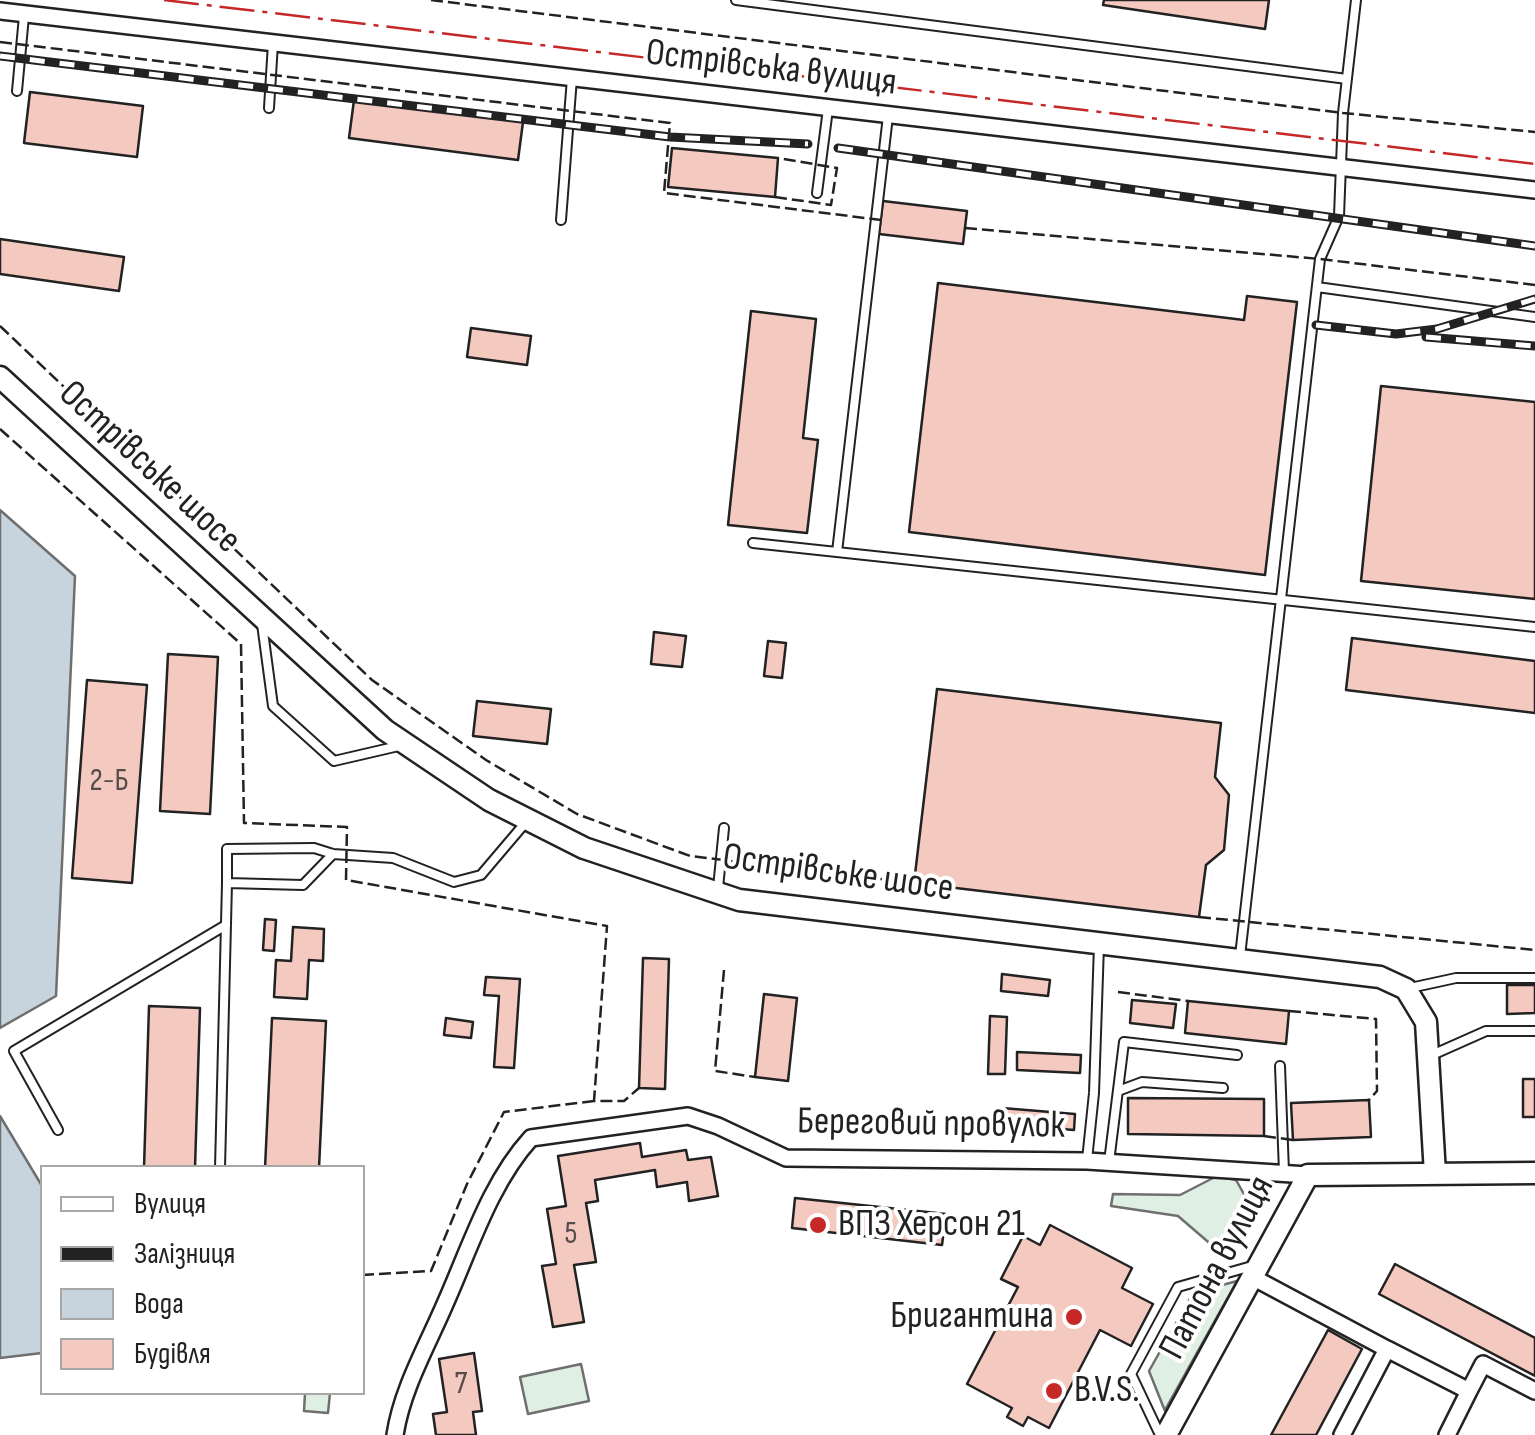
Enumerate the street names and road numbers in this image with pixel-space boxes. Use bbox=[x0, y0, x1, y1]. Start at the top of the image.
street label: Острівська вулиця bbox=[643, 31, 899, 107]
street label: Острівське шосе bbox=[48, 372, 250, 564]
street label: Острівське шосе bbox=[720, 835, 956, 913]
street label: Береговий провулок bbox=[797, 1100, 1065, 1150]
street label: Патона вулиця bbox=[1151, 1169, 1285, 1367]

